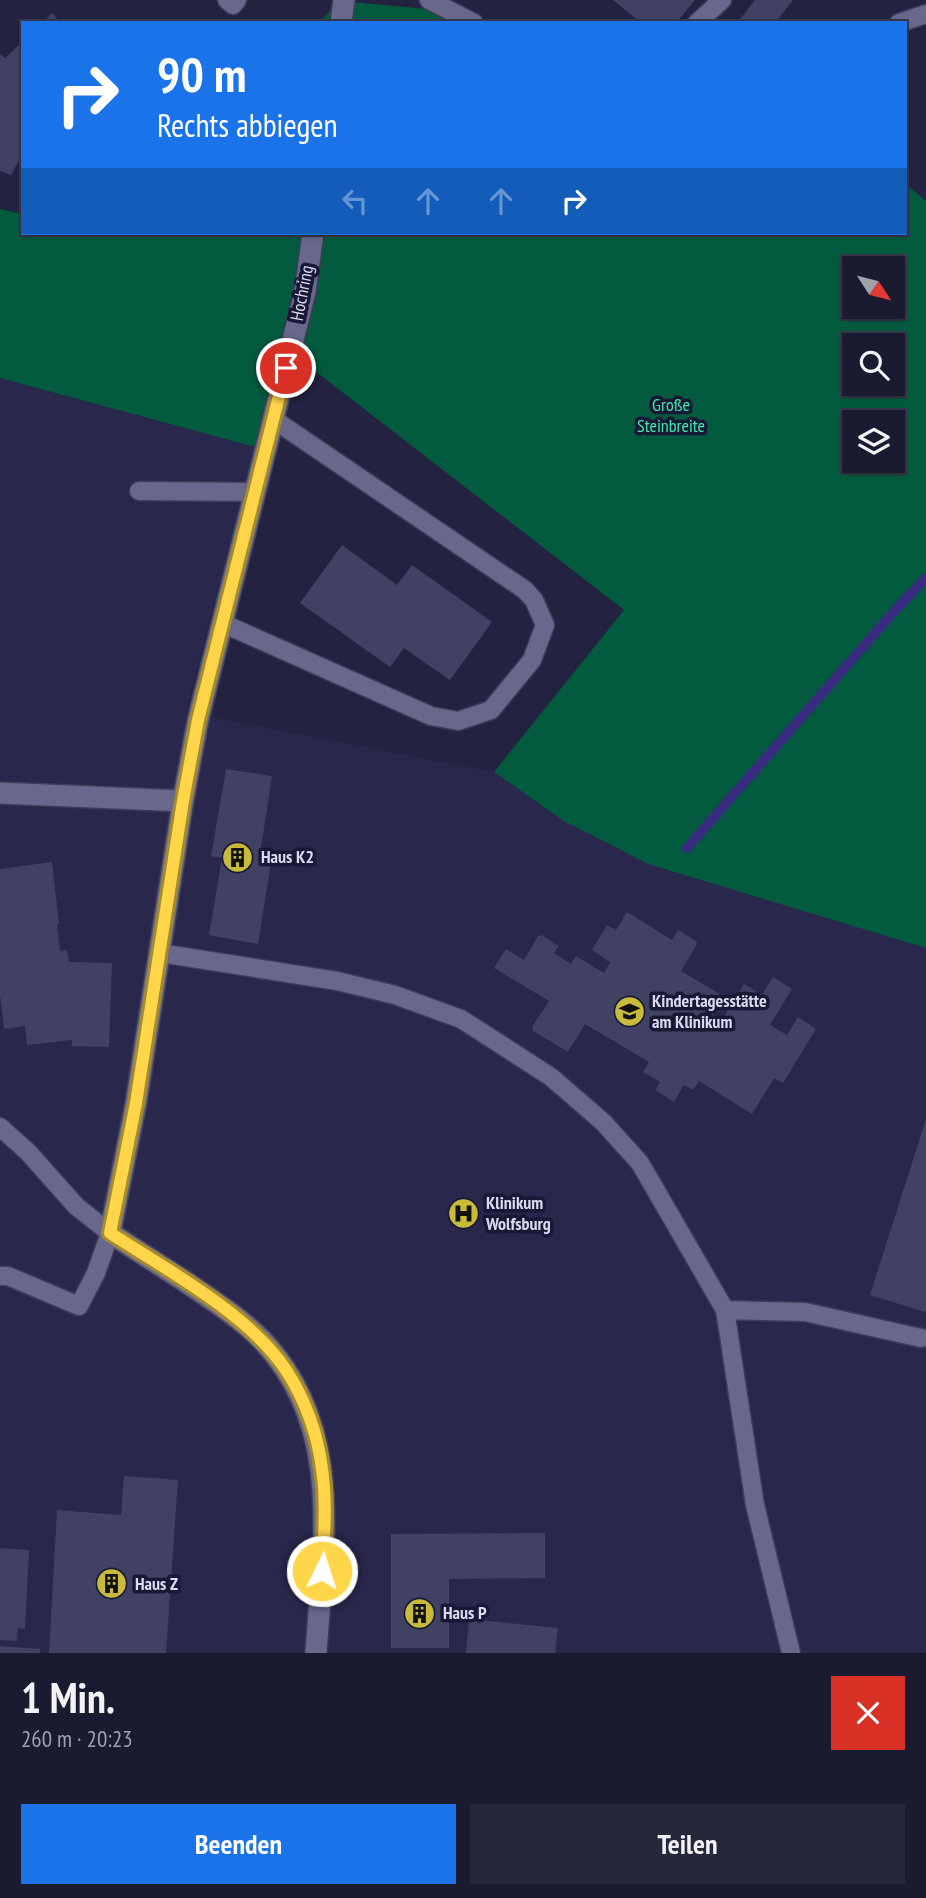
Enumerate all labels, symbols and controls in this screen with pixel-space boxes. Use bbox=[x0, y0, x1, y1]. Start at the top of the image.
text: 90 m bbox=[157, 42, 246, 106]
icon: right bbox=[42, 49, 133, 140]
text: Rechts abbiegen bbox=[157, 104, 338, 146]
icon: left bbox=[336, 182, 374, 220]
icon: ahead bbox=[409, 182, 447, 220]
icon: ahead bbox=[482, 182, 520, 220]
icon: right bbox=[555, 182, 593, 220]
north arrow bbox=[842, 256, 905, 318]
map controls bbox=[842, 256, 905, 473]
street label: Hochring bbox=[285, 263, 318, 323]
button: search bbox=[842, 333, 905, 396]
pin bbox=[256, 338, 316, 398]
icon: arrive bbox=[267, 349, 305, 387]
park label: Große Steinbreite bbox=[637, 393, 705, 437]
button: layers bbox=[842, 410, 905, 473]
building icon: Haus K2 bbox=[221, 840, 255, 874]
place label: Haus K2 bbox=[261, 845, 314, 868]
place label: Kindertagesstätte am Klinikum bbox=[652, 989, 767, 1033]
school or university icon: Kindertagesstätte am Klinikum bbox=[612, 994, 646, 1028]
place label: Klinikum Wolfsburg bbox=[485, 1191, 551, 1235]
hospital icon: Klinikum Wolfsburg bbox=[446, 1196, 480, 1230]
position arrow bbox=[285, 1534, 359, 1608]
building icon: Haus Z bbox=[95, 1567, 129, 1601]
place label: Haus Z bbox=[135, 1572, 178, 1595]
building icon: Haus P bbox=[403, 1596, 437, 1630]
place label: Haus P bbox=[443, 1601, 487, 1624]
text: 1 Min. bbox=[21, 1670, 115, 1725]
button: close bbox=[831, 1676, 905, 1750]
text: 260 m · 20:23 bbox=[21, 1724, 133, 1753]
button: Beenden bbox=[21, 1804, 456, 1884]
button: Teilen bbox=[470, 1804, 905, 1884]

